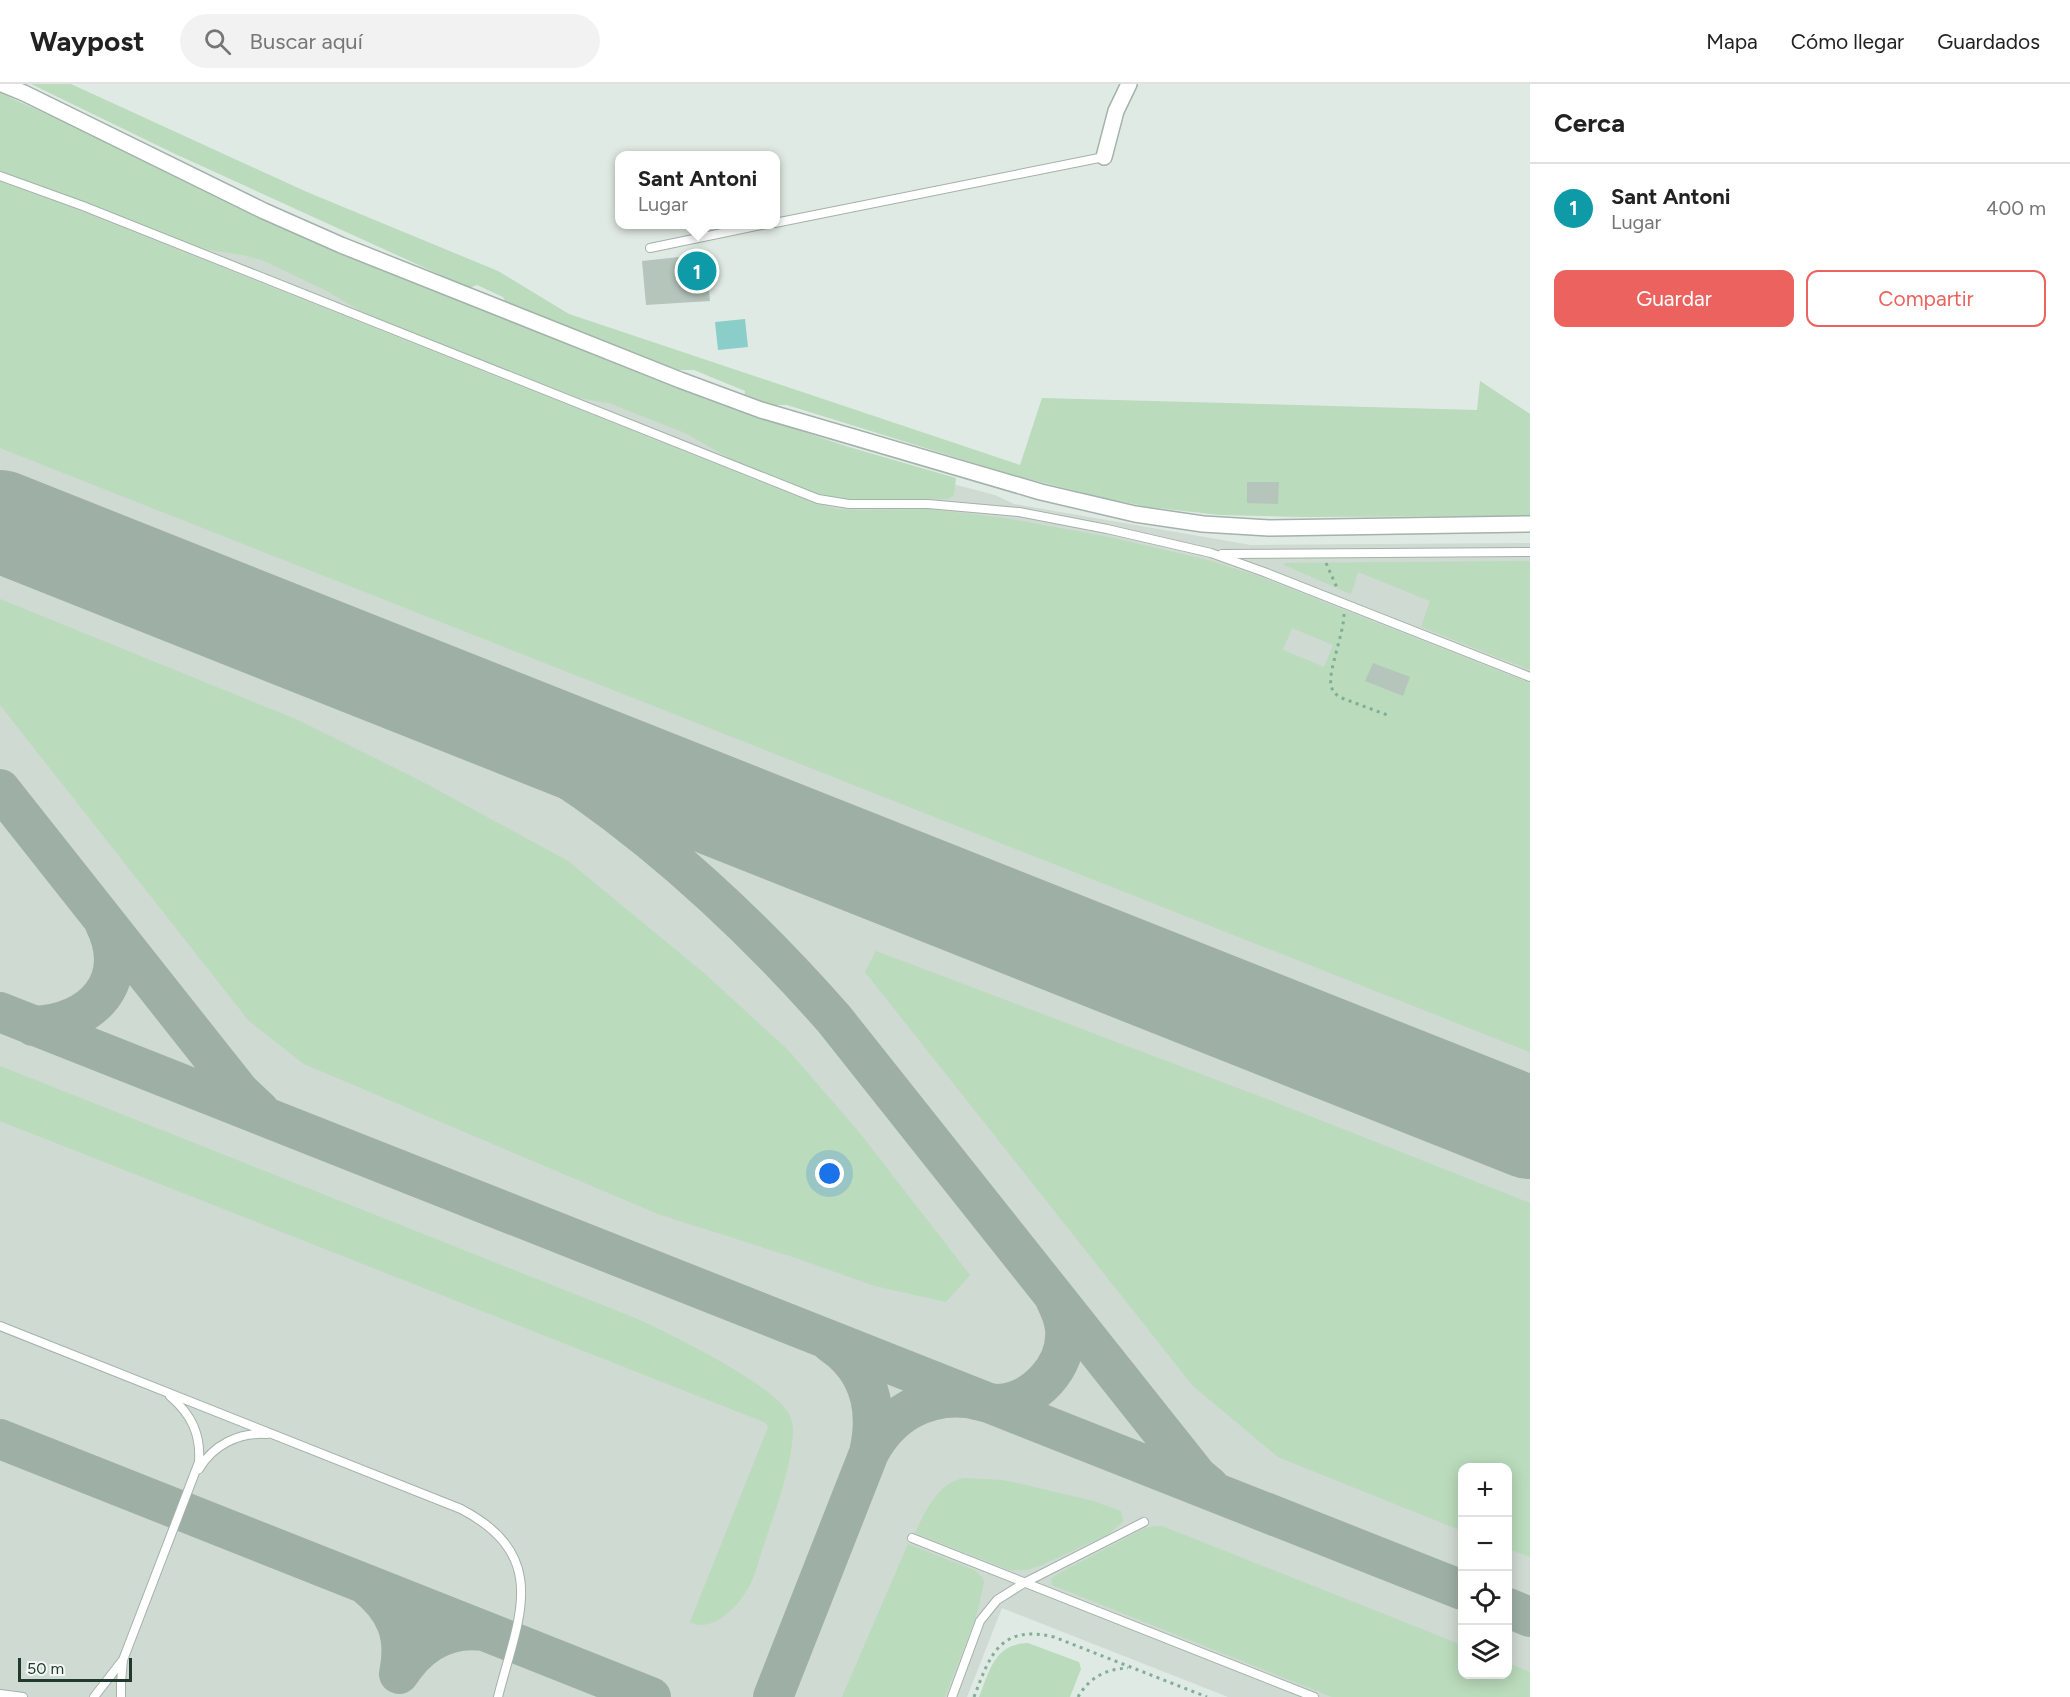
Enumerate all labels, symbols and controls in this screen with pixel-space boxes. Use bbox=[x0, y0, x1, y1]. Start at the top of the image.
search box bbox=[180, 14, 600, 68]
text: Waypost bbox=[30, 24, 144, 58]
icon: search bbox=[201, 25, 234, 58]
text: Buscar aquí bbox=[249, 28, 363, 55]
text: Mapa bbox=[1706, 29, 1758, 54]
text: Cómo llegar bbox=[1791, 29, 1904, 54]
text: Guardados bbox=[1937, 29, 2040, 54]
text: Cerca bbox=[1554, 107, 1625, 139]
popup bbox=[615, 151, 780, 229]
text: Sant Antoni bbox=[638, 165, 757, 192]
text: Sant Antoni bbox=[1611, 183, 1731, 210]
text: Lugar bbox=[638, 192, 688, 216]
text: 1 bbox=[1569, 196, 1578, 220]
text: 400 m bbox=[1986, 196, 2046, 220]
text: Lugar bbox=[1611, 210, 1661, 234]
pin: 1 bbox=[678, 248, 716, 294]
button: Guardar bbox=[1554, 270, 1794, 327]
button: Compartir bbox=[1806, 270, 2046, 327]
your location bbox=[815, 1159, 844, 1188]
map controls bbox=[1458, 1463, 1512, 1679]
button: + bbox=[1458, 1463, 1512, 1517]
button: − bbox=[1458, 1517, 1512, 1571]
button: locate bbox=[1458, 1571, 1512, 1625]
button: layers bbox=[1458, 1625, 1512, 1679]
scale bar bbox=[18, 1655, 132, 1682]
text: 50 m bbox=[27, 1659, 64, 1678]

